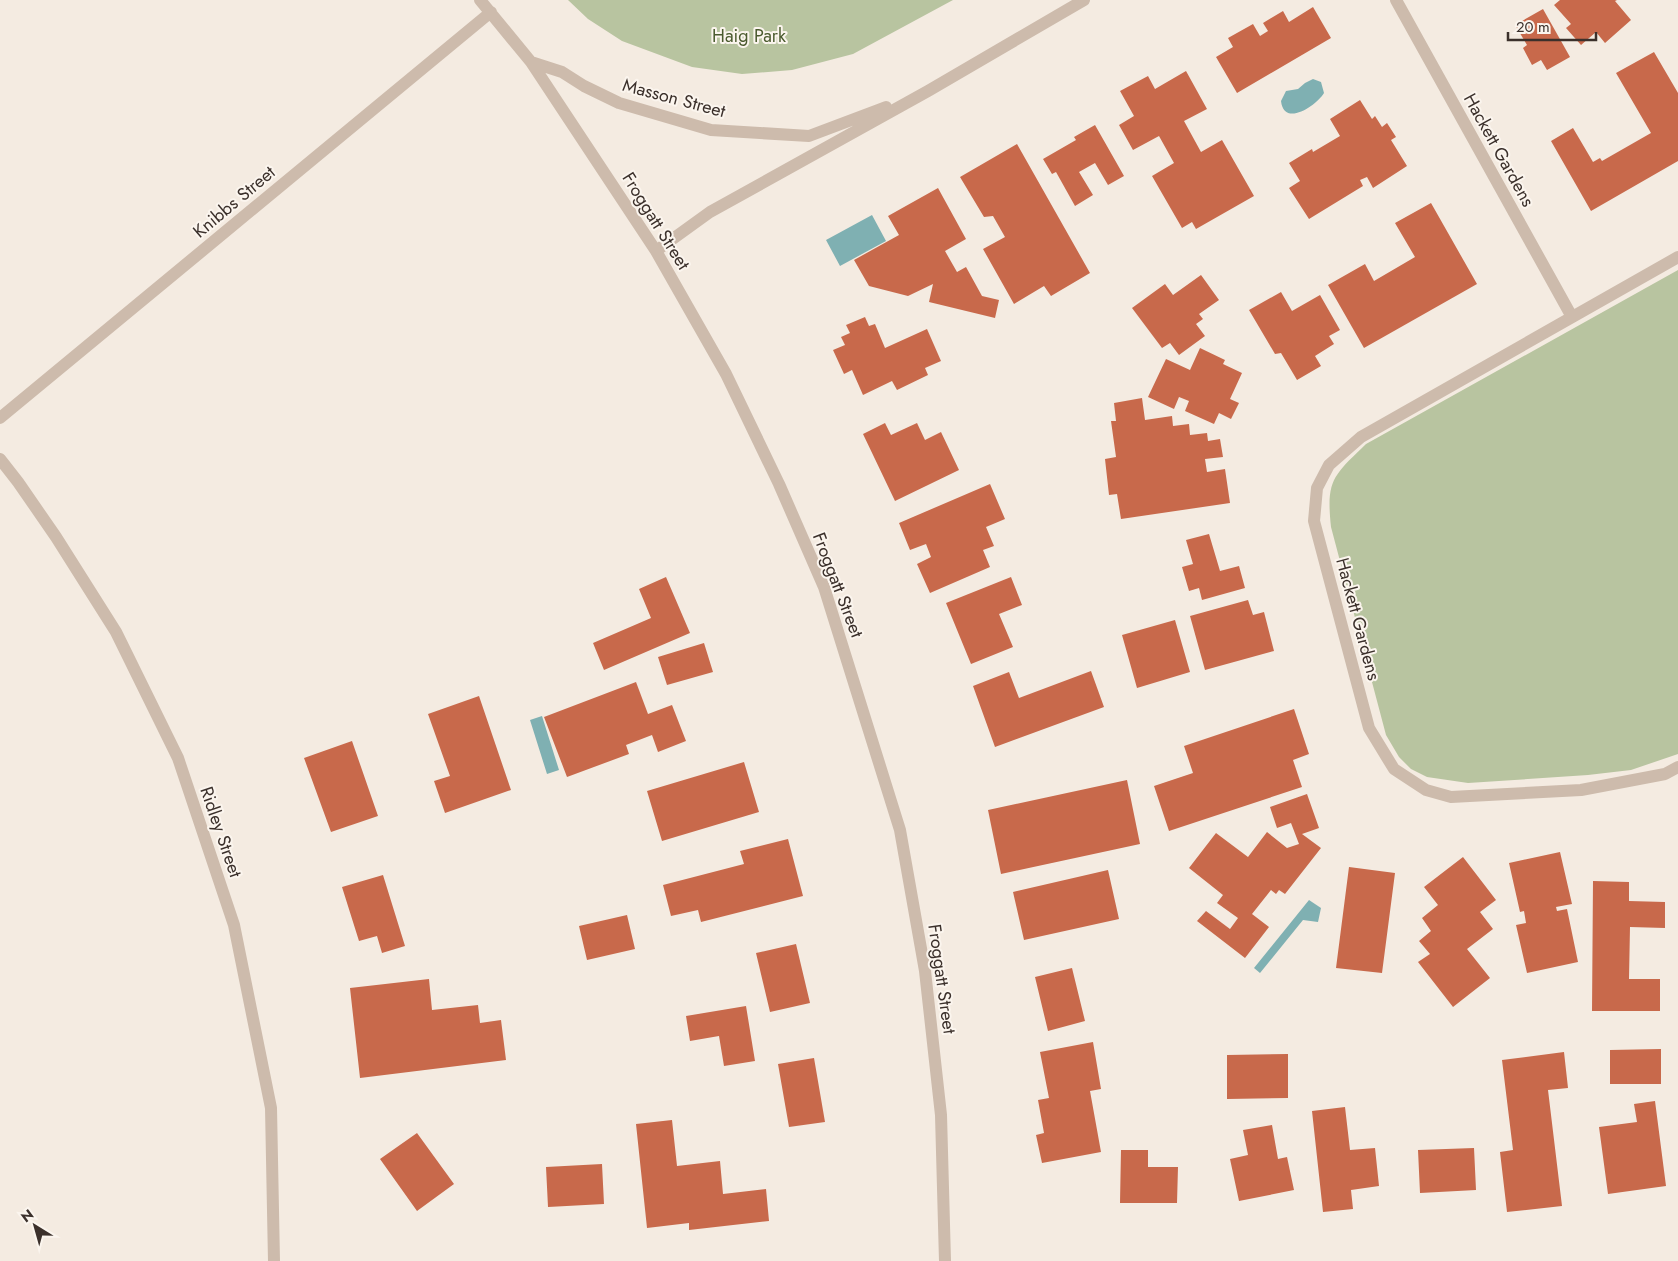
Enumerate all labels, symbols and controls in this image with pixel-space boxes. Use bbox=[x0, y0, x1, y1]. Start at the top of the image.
scale bar bbox=[1508, 10, 1596, 42]
text: 20 m bbox=[1516, 16, 1550, 38]
park label: Haig Park bbox=[712, 23, 786, 49]
street label: Masson Street bbox=[620, 72, 729, 124]
street label: Hackett Gardens bbox=[1457, 89, 1541, 211]
street label: Knibbs Street bbox=[187, 159, 281, 244]
street label: Froggatt Street bbox=[616, 167, 697, 275]
street label: Froggatt Street bbox=[806, 529, 870, 642]
street label: Hackett Gardens bbox=[1329, 555, 1387, 683]
street label: Ridley Street bbox=[193, 783, 249, 882]
street label: Froggatt Street bbox=[921, 922, 963, 1036]
north arrow bbox=[10, 1201, 60, 1251]
text: N bbox=[17, 1204, 38, 1227]

